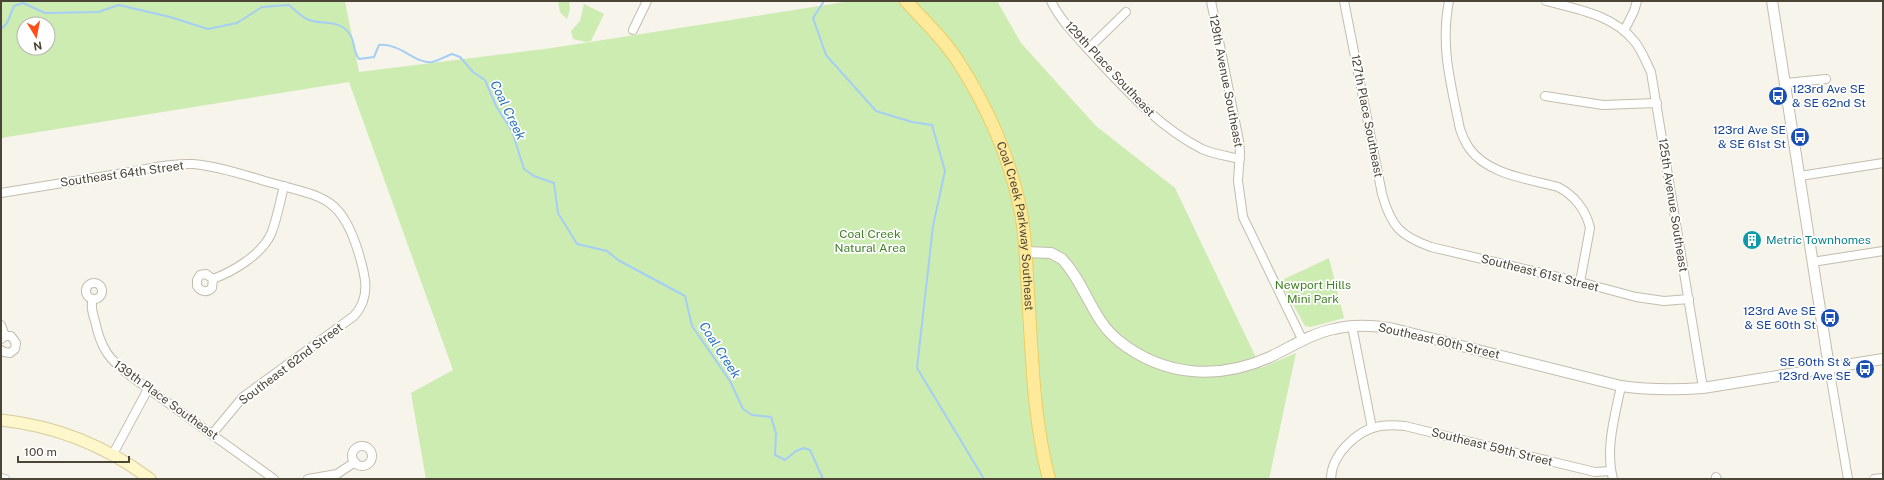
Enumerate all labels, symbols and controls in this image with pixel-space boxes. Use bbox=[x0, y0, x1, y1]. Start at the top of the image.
street label: 129th Avenue Southeast bbox=[1206, 13, 1246, 149]
north arrow bbox=[16, 16, 56, 56]
street label: 129th Place Southeast bbox=[1062, 18, 1158, 120]
text: N bbox=[32, 39, 43, 53]
street label: 127th Place Southeast bbox=[1348, 53, 1386, 179]
water label: Coal Creek bbox=[487, 78, 529, 142]
place label: 123rd Ave SE & SE 62nd St bbox=[1792, 82, 1866, 110]
bus stop icon: 123rd Ave SE & SE 62nd St bbox=[1767, 85, 1789, 107]
place label: 123rd Ave SE & SE 61st St bbox=[1713, 123, 1786, 151]
bus stop icon: 123rd Ave SE & SE 61st St bbox=[1789, 126, 1811, 148]
street label: 125th Avenue Southeast bbox=[1655, 137, 1691, 273]
street label: Coal Creek Parkway Southeast bbox=[994, 139, 1036, 312]
street label: Southeast 64th Street bbox=[59, 158, 185, 190]
park label: Coal Creek Natural Area bbox=[834, 227, 906, 255]
building icon: Metric Townhomes bbox=[1741, 229, 1763, 251]
place label: Metric Townhomes bbox=[1766, 233, 1871, 247]
street label: Southeast 61st Street bbox=[1480, 252, 1601, 295]
park label: Newport Hills Mini Park bbox=[1275, 278, 1351, 306]
place label: 123rd Ave SE & SE 60th St bbox=[1743, 304, 1816, 332]
bus stop icon: 123rd Ave SE & SE 60th St bbox=[1819, 307, 1841, 329]
water label: Coal Creek bbox=[696, 319, 744, 381]
street label: Southeast 62nd Street bbox=[236, 320, 346, 408]
street label: Southeast 60th Street bbox=[1377, 320, 1502, 362]
place label: SE 60th St & 123rd Ave SE bbox=[1778, 355, 1851, 383]
street label: 139th Place Southeast bbox=[111, 357, 221, 443]
bus stop icon: SE 60th St & 123rd Ave SE bbox=[1854, 358, 1876, 380]
street label: Southeast 59th Street bbox=[1430, 425, 1555, 469]
scale bar bbox=[18, 438, 129, 464]
text: 100 m bbox=[24, 445, 57, 459]

